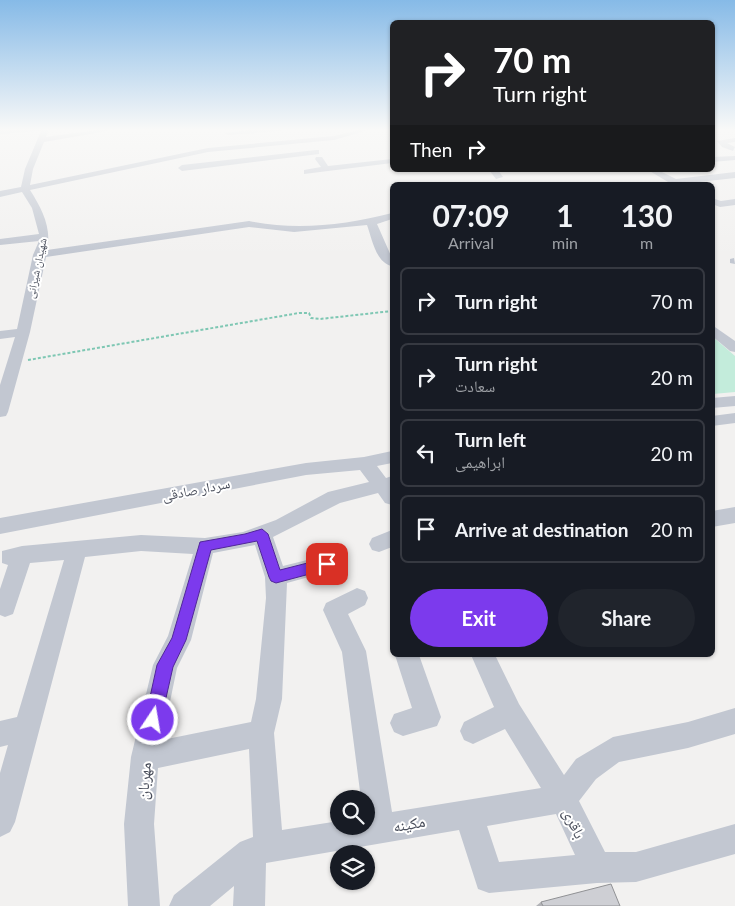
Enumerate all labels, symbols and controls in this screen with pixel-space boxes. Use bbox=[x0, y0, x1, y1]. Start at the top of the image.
text: 70 m bbox=[493, 38, 571, 80]
icon: right bbox=[410, 40, 475, 105]
text: Turn right bbox=[493, 80, 587, 107]
icon: right bbox=[462, 135, 490, 163]
text: Then bbox=[410, 138, 452, 161]
text: 07:09 bbox=[432, 197, 510, 233]
text: 1 bbox=[556, 197, 574, 233]
text: 130 bbox=[620, 197, 673, 233]
text: Arrival bbox=[448, 233, 494, 252]
text: min bbox=[552, 233, 578, 252]
text: m bbox=[640, 233, 653, 252]
street label: شهیدان شیرانی bbox=[23, 237, 50, 300]
icon: right bbox=[412, 287, 440, 315]
text: Turn right bbox=[455, 290, 537, 313]
text: 70 m bbox=[650, 290, 693, 313]
text: Turn right bbox=[455, 352, 537, 375]
icon: right bbox=[412, 363, 440, 391]
text: 20 m bbox=[650, 366, 693, 389]
text: سعادت bbox=[455, 376, 495, 395]
text: Turn left bbox=[455, 428, 526, 451]
icon: left bbox=[412, 439, 440, 467]
text: 20 m bbox=[650, 442, 693, 465]
text: ابراهیمی bbox=[455, 452, 505, 471]
street label: سردار صادقی bbox=[161, 474, 232, 505]
icon: arrive bbox=[412, 515, 440, 543]
text: Arrive at destination bbox=[455, 518, 628, 541]
text: 20 m bbox=[650, 518, 693, 541]
pin bbox=[306, 543, 348, 585]
icon: arrive bbox=[313, 550, 341, 578]
button: Exit bbox=[410, 589, 548, 647]
button: Share bbox=[558, 589, 695, 647]
position arrow bbox=[126, 693, 178, 745]
street label: مهربان bbox=[132, 761, 156, 801]
map controls bbox=[330, 790, 375, 890]
button: search bbox=[330, 790, 375, 835]
street label: باقری bbox=[558, 805, 590, 842]
street label: مکینه bbox=[391, 811, 427, 835]
button: layers bbox=[330, 845, 375, 890]

